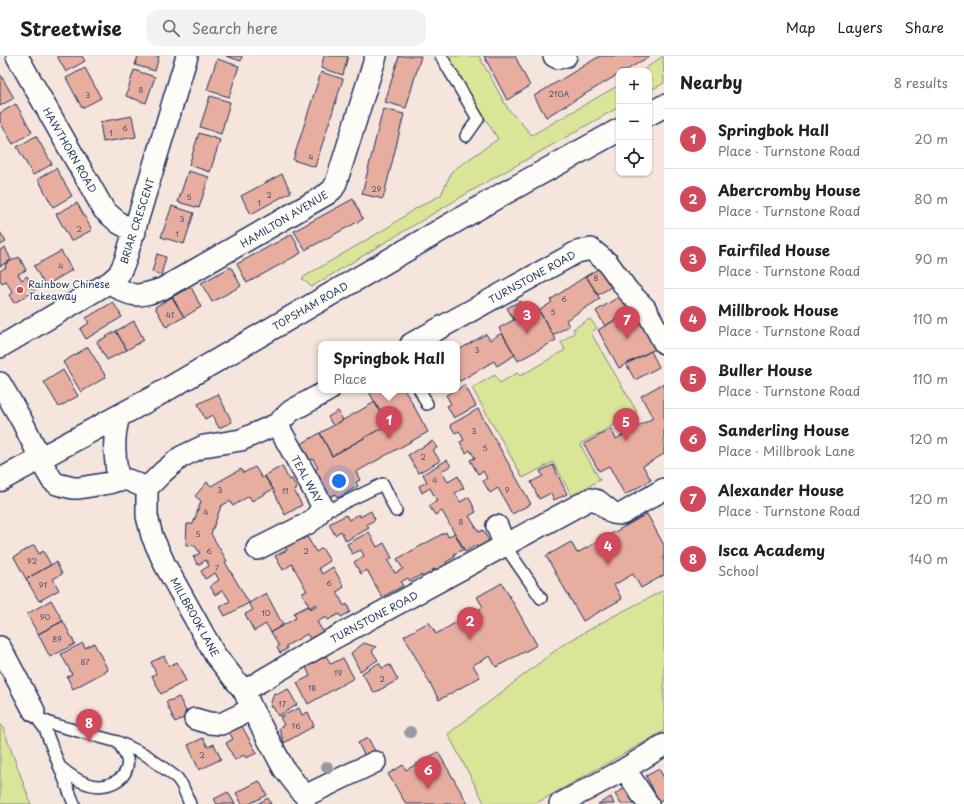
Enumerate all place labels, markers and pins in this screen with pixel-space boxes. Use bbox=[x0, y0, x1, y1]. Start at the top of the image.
place label: Rainbow Chinese Takeaway bbox=[28, 276, 110, 304]
marker: Rainbow Chinese Takeaway bbox=[15, 285, 25, 295]
pin: 3 bbox=[514, 301, 540, 334]
pin: 7 bbox=[614, 306, 640, 339]
pin: 1 bbox=[376, 406, 402, 439]
pin: 5 bbox=[613, 408, 639, 441]
pin: 4 bbox=[595, 532, 621, 565]
pin: 2 bbox=[457, 607, 483, 640]
pin: 8 bbox=[76, 709, 102, 742]
pin: 6 bbox=[415, 756, 441, 789]

